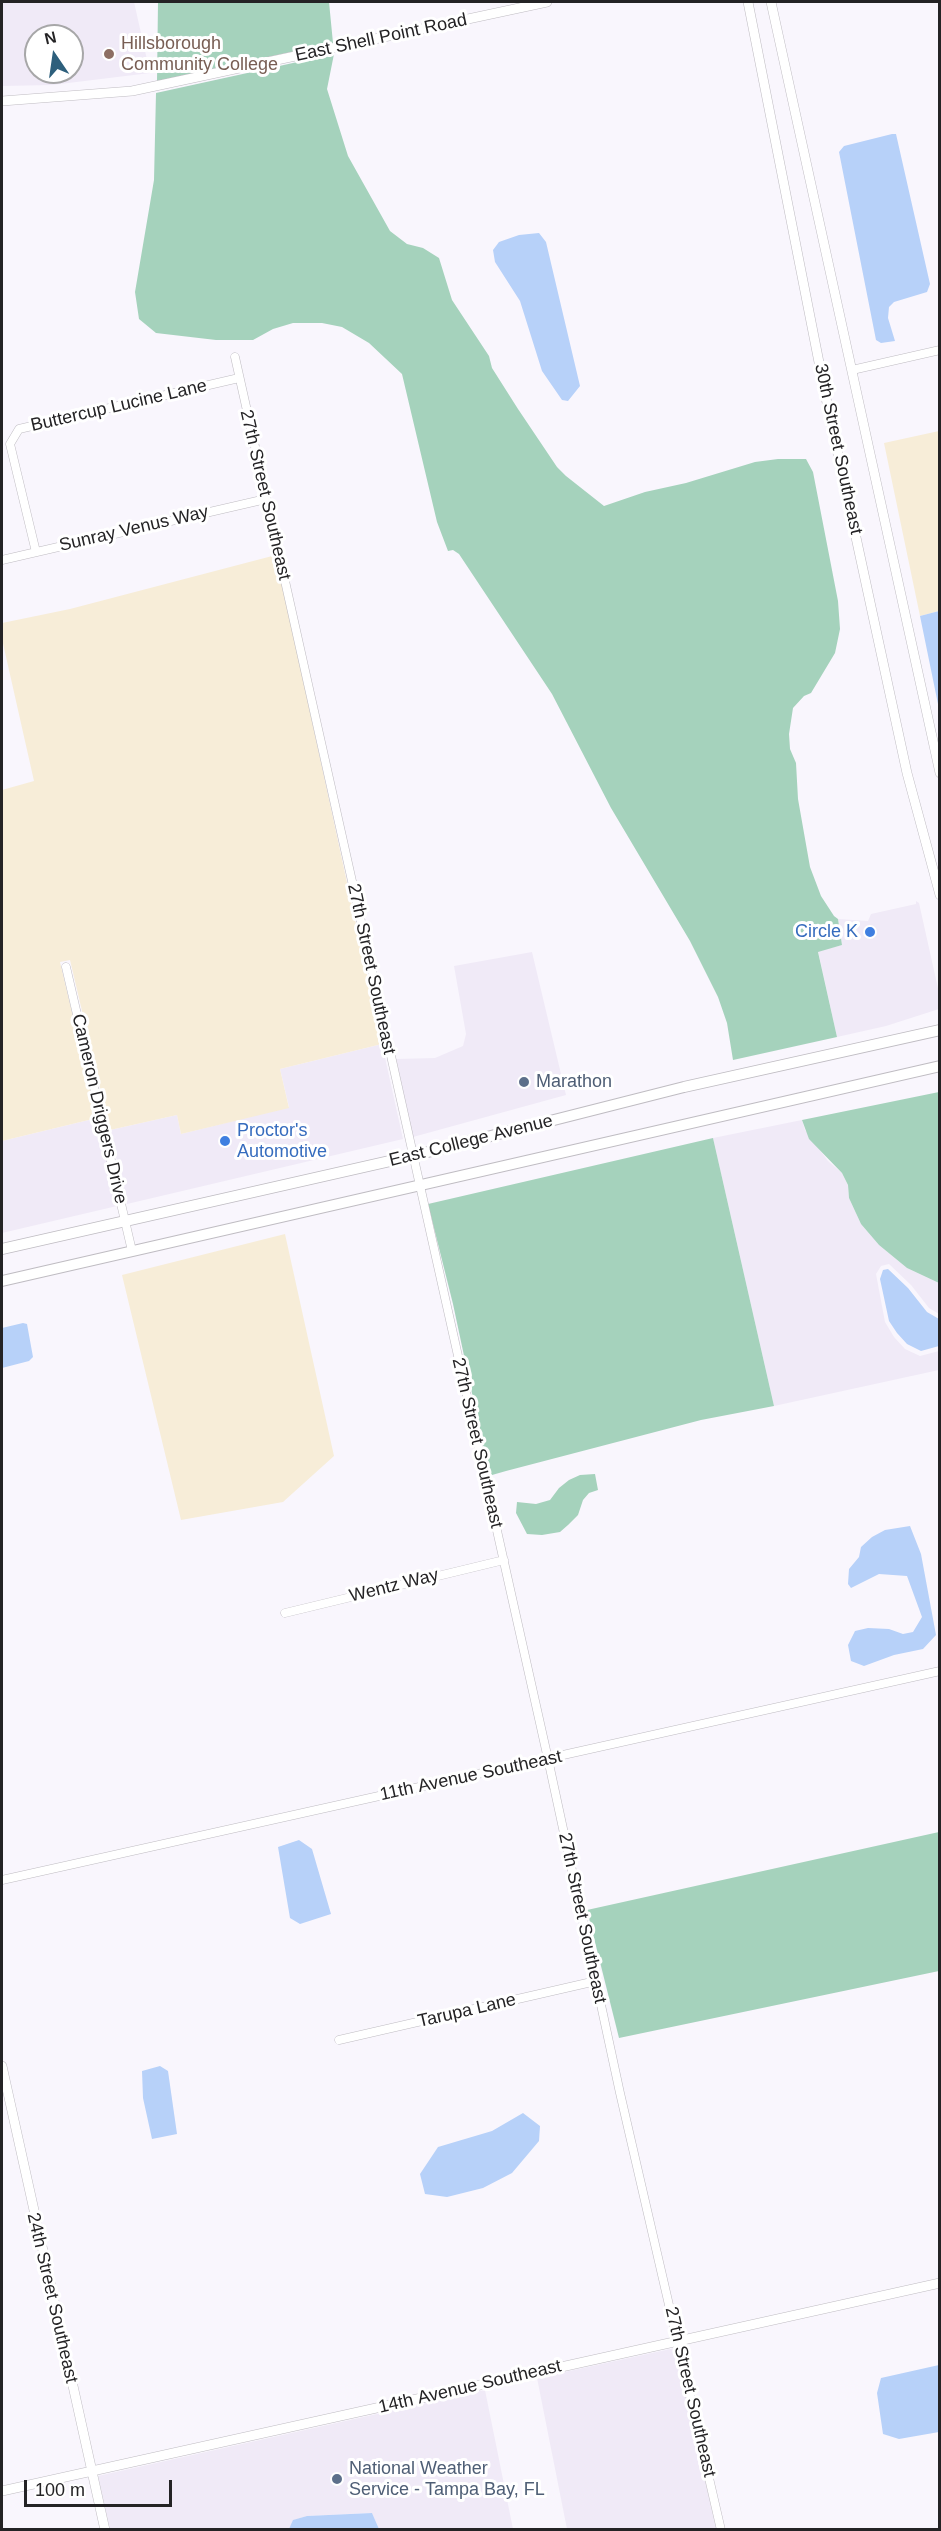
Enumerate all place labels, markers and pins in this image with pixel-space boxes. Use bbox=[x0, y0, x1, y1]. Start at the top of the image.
place label: Hillsborough Community College bbox=[121, 33, 278, 76]
marker: Hillsborough Community College bbox=[102, 47, 116, 61]
place label: Circle K bbox=[795, 921, 858, 943]
marker: Circle K bbox=[863, 925, 877, 939]
place label: Marathon bbox=[536, 1071, 612, 1093]
marker: Marathon bbox=[517, 1075, 531, 1089]
place label: Proctor's Automotive bbox=[237, 1120, 327, 1162]
marker: Proctor's Automotive bbox=[218, 1134, 232, 1148]
place label: National Weather Service - Tampa Bay, FL bbox=[349, 2458, 545, 2500]
marker: National Weather Service - Tampa Bay, FL bbox=[330, 2472, 344, 2486]

